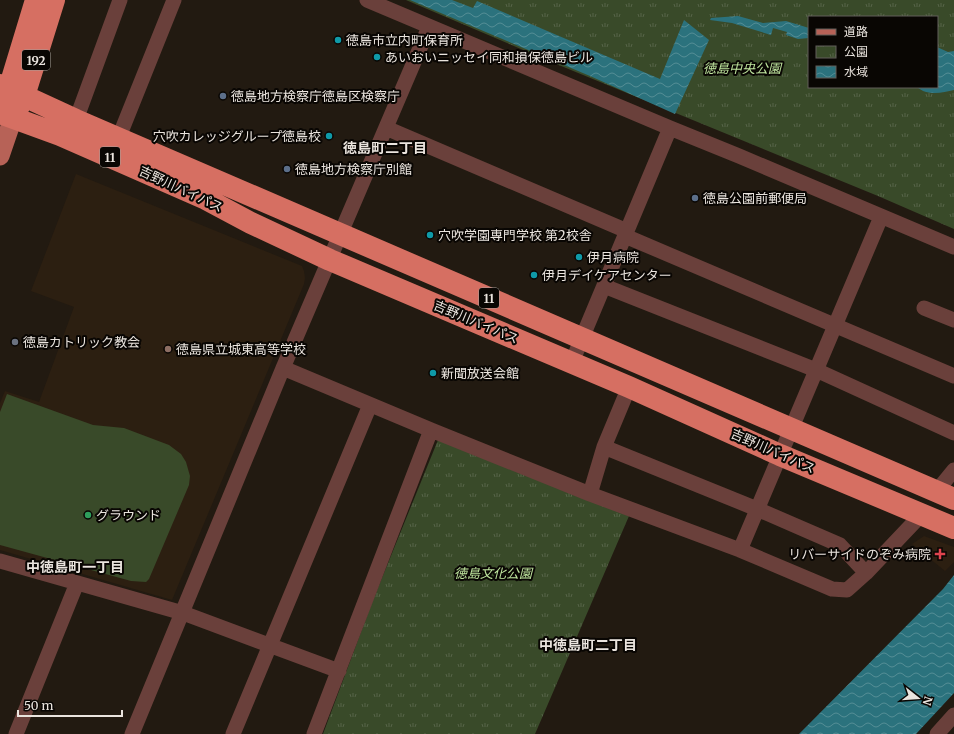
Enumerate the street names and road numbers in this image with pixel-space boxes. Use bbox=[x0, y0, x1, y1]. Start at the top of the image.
road number: 192 bbox=[22, 50, 50, 70]
road number: 11 bbox=[100, 147, 120, 167]
street label: 吉野川バイパス bbox=[136, 162, 226, 216]
road number: 11 bbox=[479, 288, 499, 308]
street label: 吉野川バイパス bbox=[431, 296, 521, 348]
street label: 吉野川バイパス bbox=[728, 425, 818, 477]

